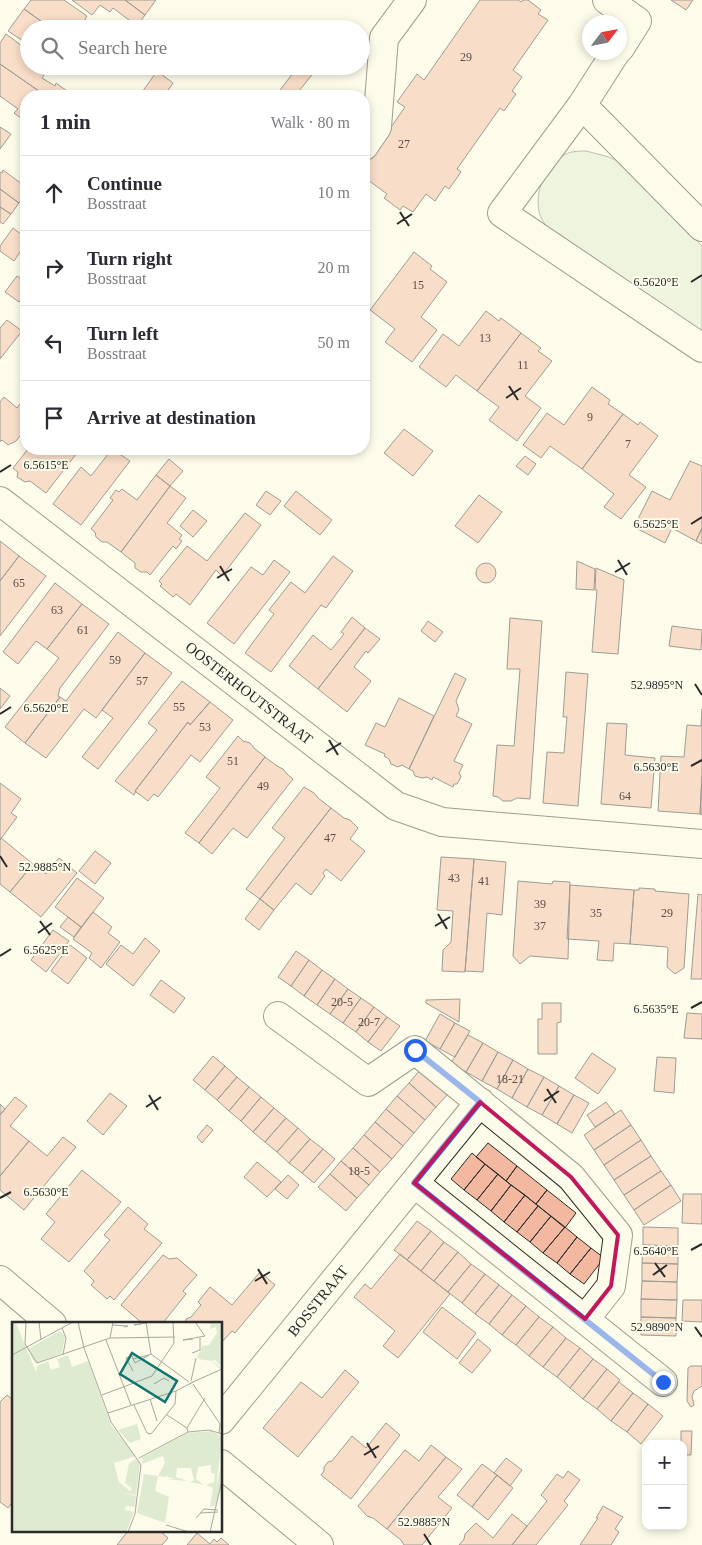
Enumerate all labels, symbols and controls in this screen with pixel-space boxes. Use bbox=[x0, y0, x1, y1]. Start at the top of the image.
north arrow bbox=[582, 15, 627, 60]
search box bbox=[20, 20, 370, 75]
icon: search bbox=[38, 34, 66, 62]
text: Search here bbox=[78, 37, 167, 58]
house number: 29 bbox=[460, 50, 472, 64]
text: 1 min bbox=[40, 110, 91, 134]
text: Walk · 80 m bbox=[271, 114, 350, 131]
house number: 27 bbox=[398, 137, 410, 151]
text: Continue bbox=[87, 173, 162, 194]
icon: ahead bbox=[40, 179, 68, 207]
text: 10 m bbox=[318, 184, 350, 201]
text: Bosstraat bbox=[87, 195, 147, 212]
text: Turn right bbox=[87, 248, 172, 269]
icon: right bbox=[40, 254, 68, 282]
text: 20 m bbox=[318, 259, 350, 276]
text: Bosstraat bbox=[87, 270, 147, 287]
text: 6.5620°E bbox=[633, 275, 679, 289]
house number: 15 bbox=[412, 278, 424, 292]
text: Turn left bbox=[87, 323, 159, 344]
icon: left bbox=[40, 329, 68, 357]
house number: 13 bbox=[479, 331, 491, 345]
text: 50 m bbox=[318, 334, 350, 351]
text: Bosstraat bbox=[87, 345, 147, 362]
house number: 11 bbox=[517, 358, 529, 372]
icon: arrive bbox=[40, 404, 68, 432]
text: Arrive at destination bbox=[87, 407, 256, 428]
house number: 9 bbox=[587, 410, 593, 424]
house number: 7 bbox=[625, 437, 631, 451]
text: 6.5615°E bbox=[23, 458, 69, 472]
text: 6.5625°E bbox=[633, 517, 679, 531]
house number: 65 bbox=[13, 576, 25, 590]
house number: 63 bbox=[51, 603, 63, 617]
house number: 61 bbox=[77, 623, 89, 637]
street label: OOSTERHOUTSTRAAT bbox=[182, 638, 316, 748]
house number: 59 bbox=[109, 653, 121, 667]
house number: 57 bbox=[136, 674, 148, 688]
text: 52.9895°N bbox=[631, 678, 684, 692]
house number: 55 bbox=[173, 700, 185, 714]
text: 6.5620°E bbox=[23, 701, 69, 715]
house number: 53 bbox=[199, 720, 211, 734]
house number: 51 bbox=[227, 754, 239, 768]
text: 6.5630°E bbox=[633, 760, 679, 774]
house number: 49 bbox=[257, 779, 269, 793]
house number: 64 bbox=[619, 789, 631, 803]
house number: 47 bbox=[324, 831, 336, 845]
text: 52.9885°N bbox=[19, 860, 72, 874]
house number: 43 bbox=[448, 871, 460, 885]
house number: 41 bbox=[478, 874, 490, 888]
house number: 39 bbox=[534, 897, 546, 911]
house number: 35 bbox=[590, 906, 602, 920]
house number: 29 bbox=[661, 906, 673, 920]
house number: 37 bbox=[534, 919, 546, 933]
text: 6.5625°E bbox=[23, 943, 69, 957]
house number: 20-5 bbox=[331, 995, 353, 1009]
text: 6.5635°E bbox=[633, 1002, 679, 1016]
house number: 20-7 bbox=[358, 1015, 380, 1029]
route start bbox=[404, 1039, 427, 1062]
house number: 18-21 bbox=[496, 1072, 524, 1086]
house number: 18-5 bbox=[348, 1164, 370, 1178]
text: 6.5630°E bbox=[23, 1185, 69, 1199]
text: 6.5640°E bbox=[633, 1244, 679, 1258]
street label: BOSSTRAAT bbox=[285, 1263, 351, 1339]
text: 52.9890°N bbox=[631, 1320, 684, 1334]
inset map bbox=[12, 1322, 222, 1532]
route end bbox=[652, 1371, 675, 1394]
map controls bbox=[642, 1440, 687, 1530]
button: + bbox=[642, 1440, 687, 1485]
button: − bbox=[642, 1485, 687, 1530]
text: 52.9885°N bbox=[398, 1515, 451, 1529]

